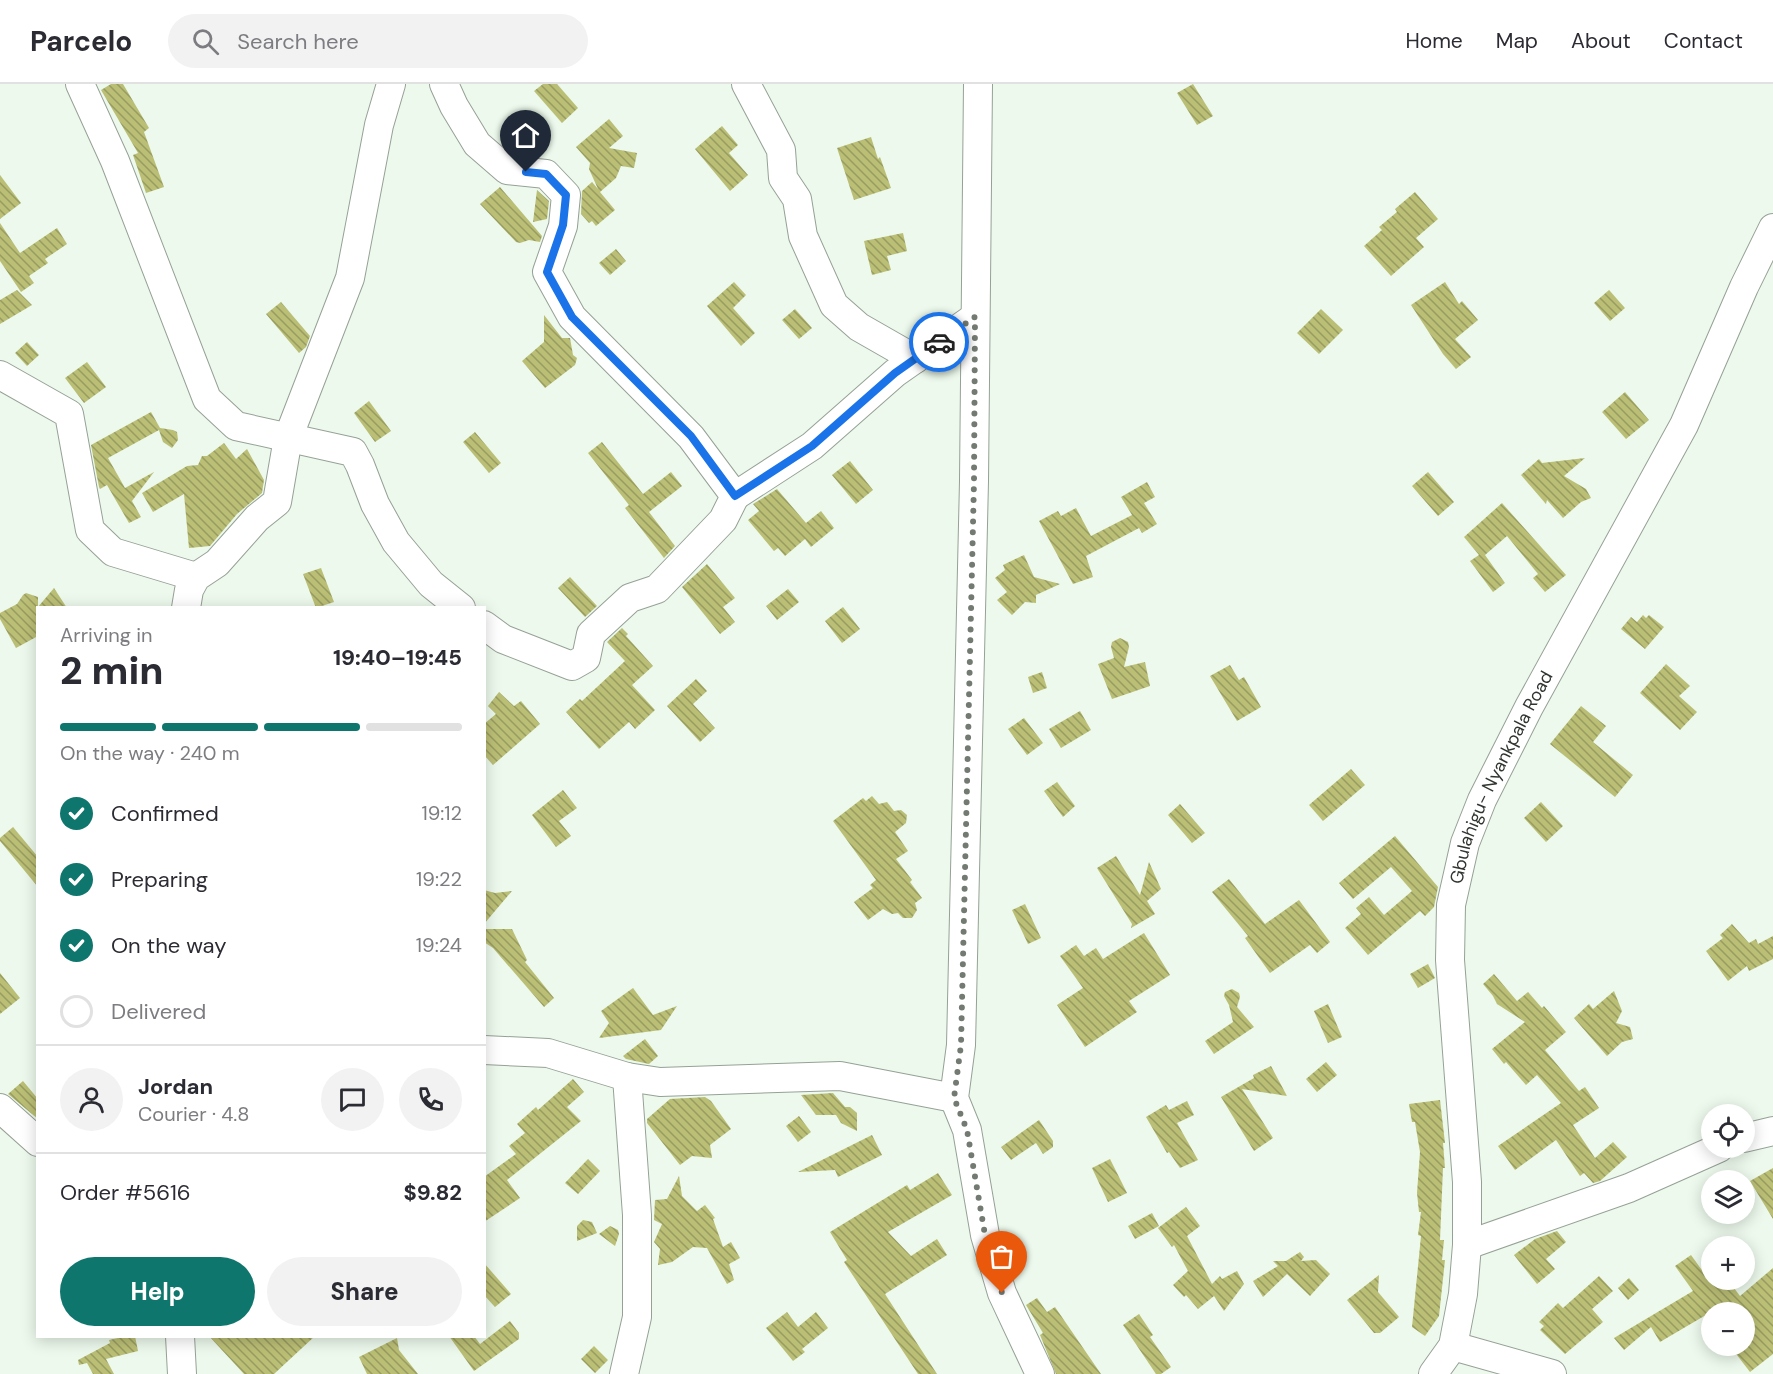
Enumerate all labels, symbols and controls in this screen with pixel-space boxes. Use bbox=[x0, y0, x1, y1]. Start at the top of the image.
search box bbox=[168, 14, 588, 68]
text: Parcelo bbox=[30, 23, 132, 60]
icon: search bbox=[189, 25, 222, 58]
text: Search here bbox=[237, 27, 359, 56]
text: Home bbox=[1405, 27, 1463, 55]
text: Map bbox=[1496, 27, 1538, 55]
text: About bbox=[1571, 27, 1631, 55]
text: Contact bbox=[1664, 27, 1743, 55]
pin bbox=[500, 110, 551, 172]
icon: home bbox=[509, 119, 542, 152]
courier bbox=[909, 312, 969, 372]
icon: car bbox=[923, 326, 956, 359]
text: Arriving in bbox=[60, 622, 152, 648]
text: 19:40–19:45 bbox=[333, 643, 462, 672]
text: 2 min bbox=[60, 645, 164, 696]
street label: Gbulahigu- Nyankpala Road bbox=[1444, 667, 1559, 886]
text: On the way · 240 m bbox=[60, 740, 240, 766]
icon: check bbox=[60, 797, 93, 830]
text: Confirmed bbox=[111, 799, 219, 828]
text: 19:12 bbox=[421, 800, 462, 826]
icon: check bbox=[60, 863, 93, 896]
text: Preparing bbox=[111, 865, 208, 894]
text: 19:22 bbox=[416, 866, 462, 892]
icon: check bbox=[60, 929, 93, 962]
text: On the way bbox=[111, 931, 226, 960]
text: 19:24 bbox=[416, 932, 462, 958]
text: Delivered bbox=[111, 997, 206, 1026]
button: person bbox=[60, 1068, 123, 1131]
button: chat bbox=[321, 1068, 384, 1131]
button: phone bbox=[399, 1068, 462, 1131]
text: Jordan bbox=[138, 1072, 213, 1101]
text: Courier · 4.8 bbox=[138, 1101, 249, 1127]
map controls bbox=[1701, 1104, 1755, 1356]
button: locate bbox=[1701, 1104, 1755, 1158]
button: layers bbox=[1701, 1170, 1755, 1224]
text: Order #5616 bbox=[60, 1178, 191, 1207]
text: $9.82 bbox=[403, 1178, 462, 1207]
pin bbox=[976, 1231, 1027, 1293]
button: + bbox=[1701, 1236, 1755, 1290]
icon: bag bbox=[985, 1240, 1018, 1273]
button: Help bbox=[60, 1257, 255, 1326]
button: Share bbox=[267, 1257, 462, 1326]
button: − bbox=[1701, 1302, 1755, 1356]

